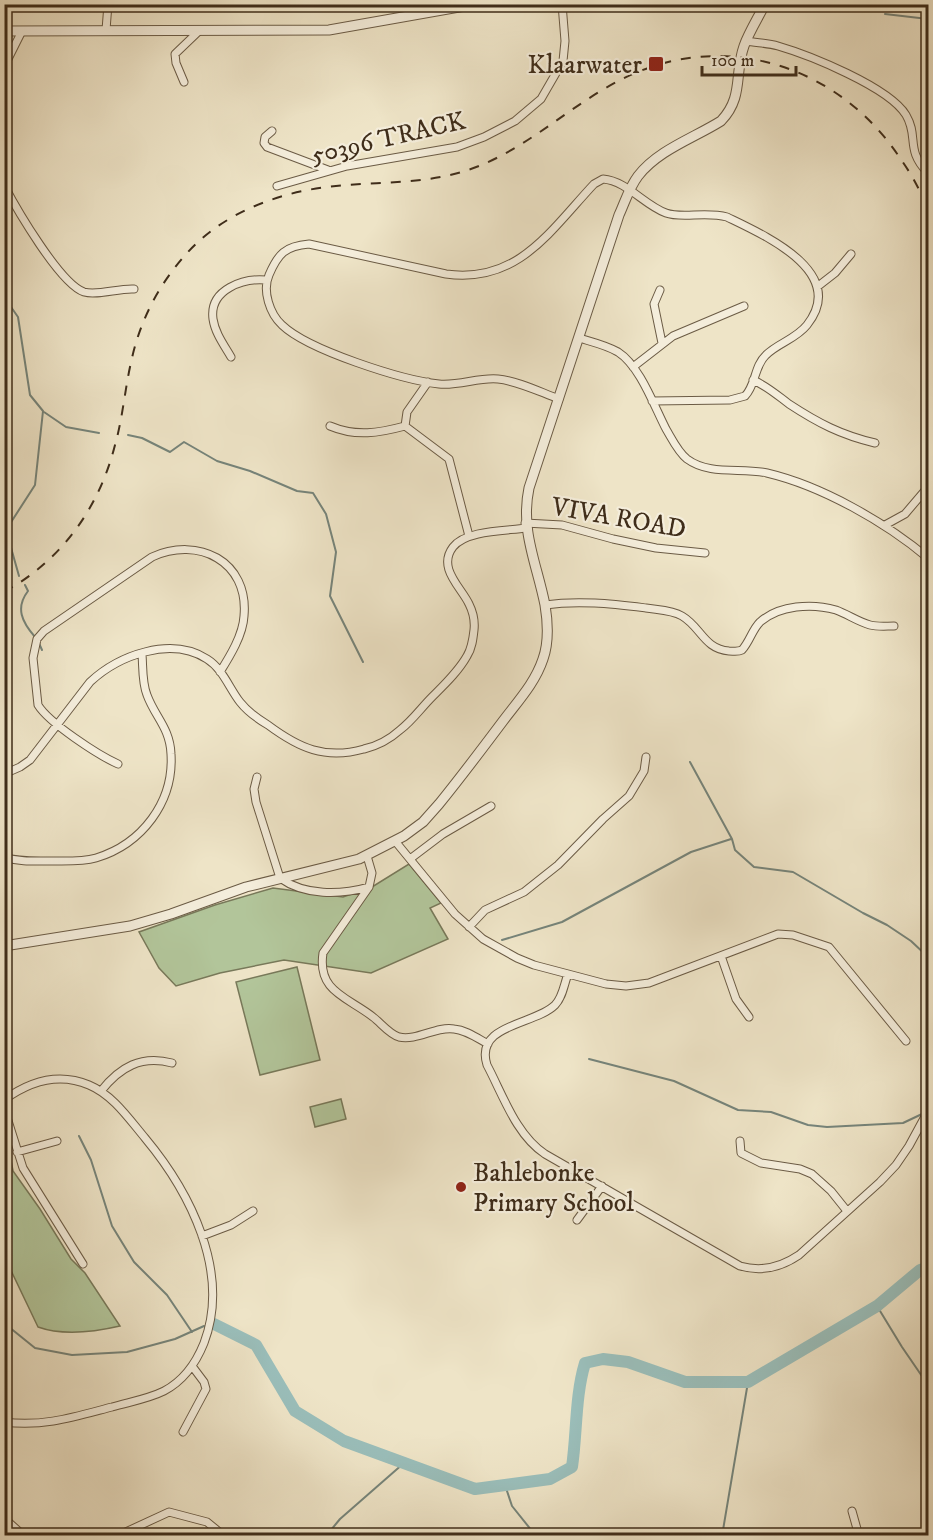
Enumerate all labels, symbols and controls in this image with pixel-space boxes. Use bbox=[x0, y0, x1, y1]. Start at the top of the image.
scale bar bbox=[702, 39, 796, 77]
place label: Klaarwater bbox=[528, 49, 642, 82]
text: 100 m bbox=[711, 50, 754, 72]
marker: Klaarwater bbox=[647, 55, 665, 73]
street label: 50396 TRACK bbox=[308, 104, 470, 172]
street label: VIVA ROAD bbox=[548, 490, 689, 547]
place label: Bahlebonke Primary School bbox=[473, 1157, 634, 1220]
marker: Bahlebonke Primary School bbox=[454, 1180, 468, 1194]

